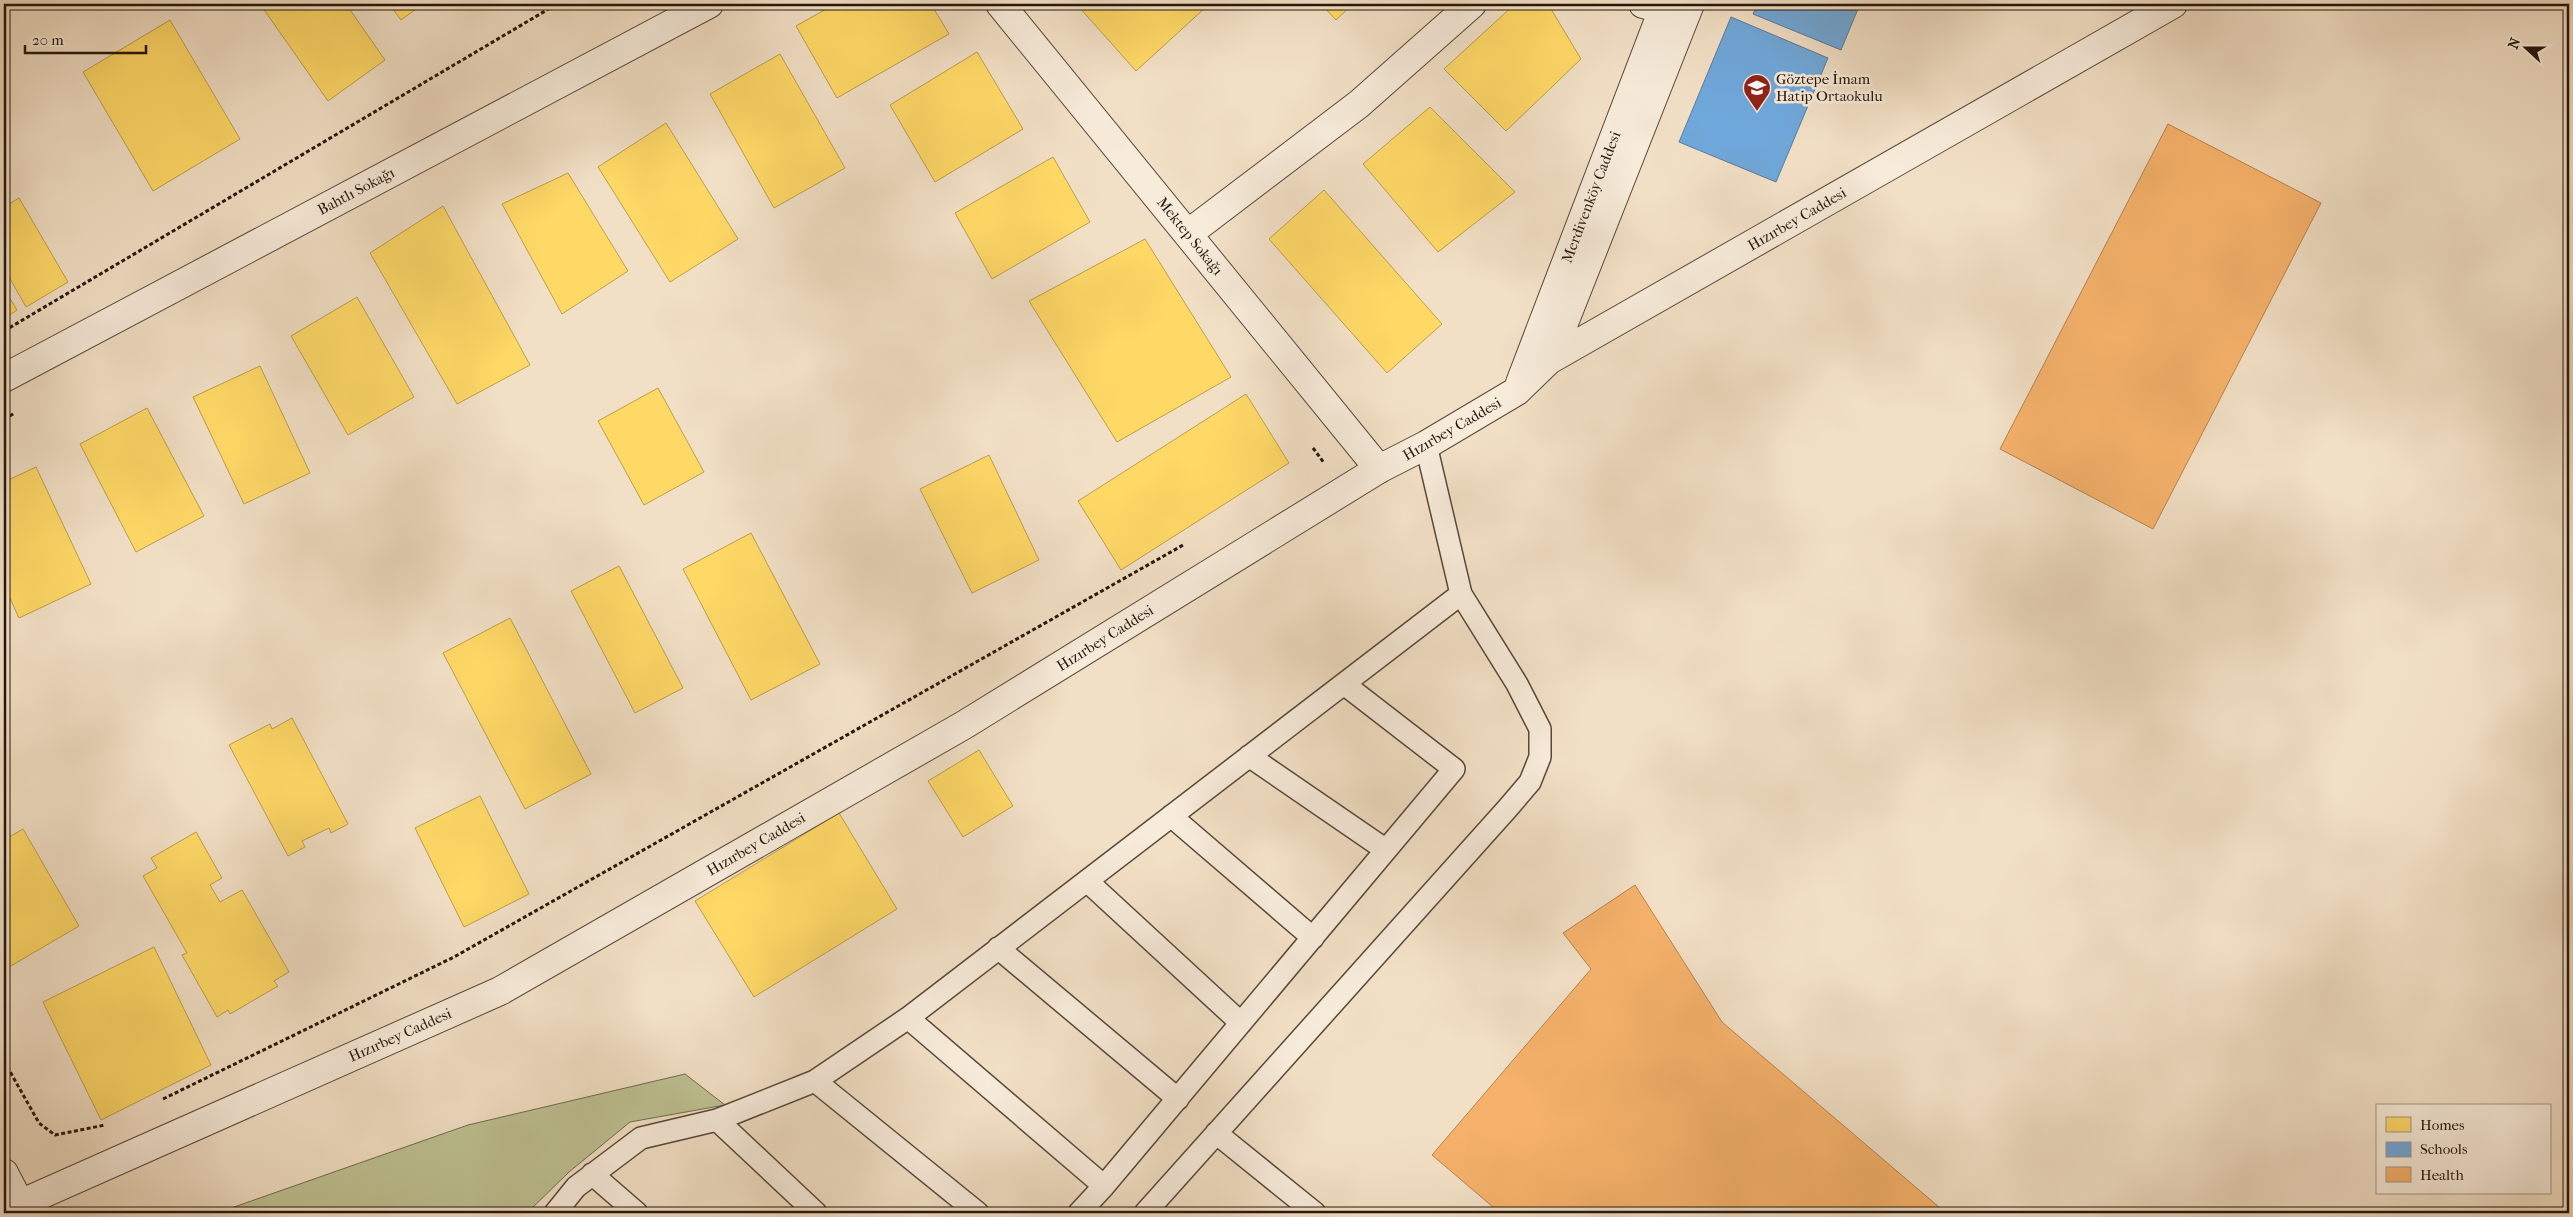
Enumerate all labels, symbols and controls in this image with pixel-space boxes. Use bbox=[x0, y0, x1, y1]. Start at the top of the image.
scale bar bbox=[25, 22, 146, 54]
north arrow bbox=[2500, 22, 2550, 72]
text: 20 m bbox=[32, 31, 64, 49]
text: N bbox=[2504, 35, 2524, 52]
place label: Göztepe İmam Hatip Ortaokulu bbox=[1776, 70, 1883, 105]
school or university icon: Göztepe İmam Hatip Ortaokulu bbox=[1742, 73, 1772, 112]
street label: Merdivenköy Caddesi bbox=[1558, 128, 1625, 265]
street label: Bahtlı Sokağı bbox=[314, 163, 398, 219]
street label: Hızırbey Caddesi bbox=[1745, 183, 1850, 254]
street label: Mektep Sokağı bbox=[1153, 193, 1227, 279]
street label: Hızırbey Caddesi bbox=[1400, 393, 1505, 464]
street label: Hızırbey Caddesi bbox=[1053, 601, 1157, 675]
street label: Hızırbey Caddesi bbox=[704, 808, 809, 879]
street label: Hızırbey Caddesi bbox=[346, 1004, 455, 1066]
legend bbox=[2376, 1104, 2550, 1194]
text: Homes bbox=[2420, 1116, 2465, 1134]
text: Schools bbox=[2420, 1140, 2468, 1158]
text: Health bbox=[2420, 1166, 2464, 1184]

